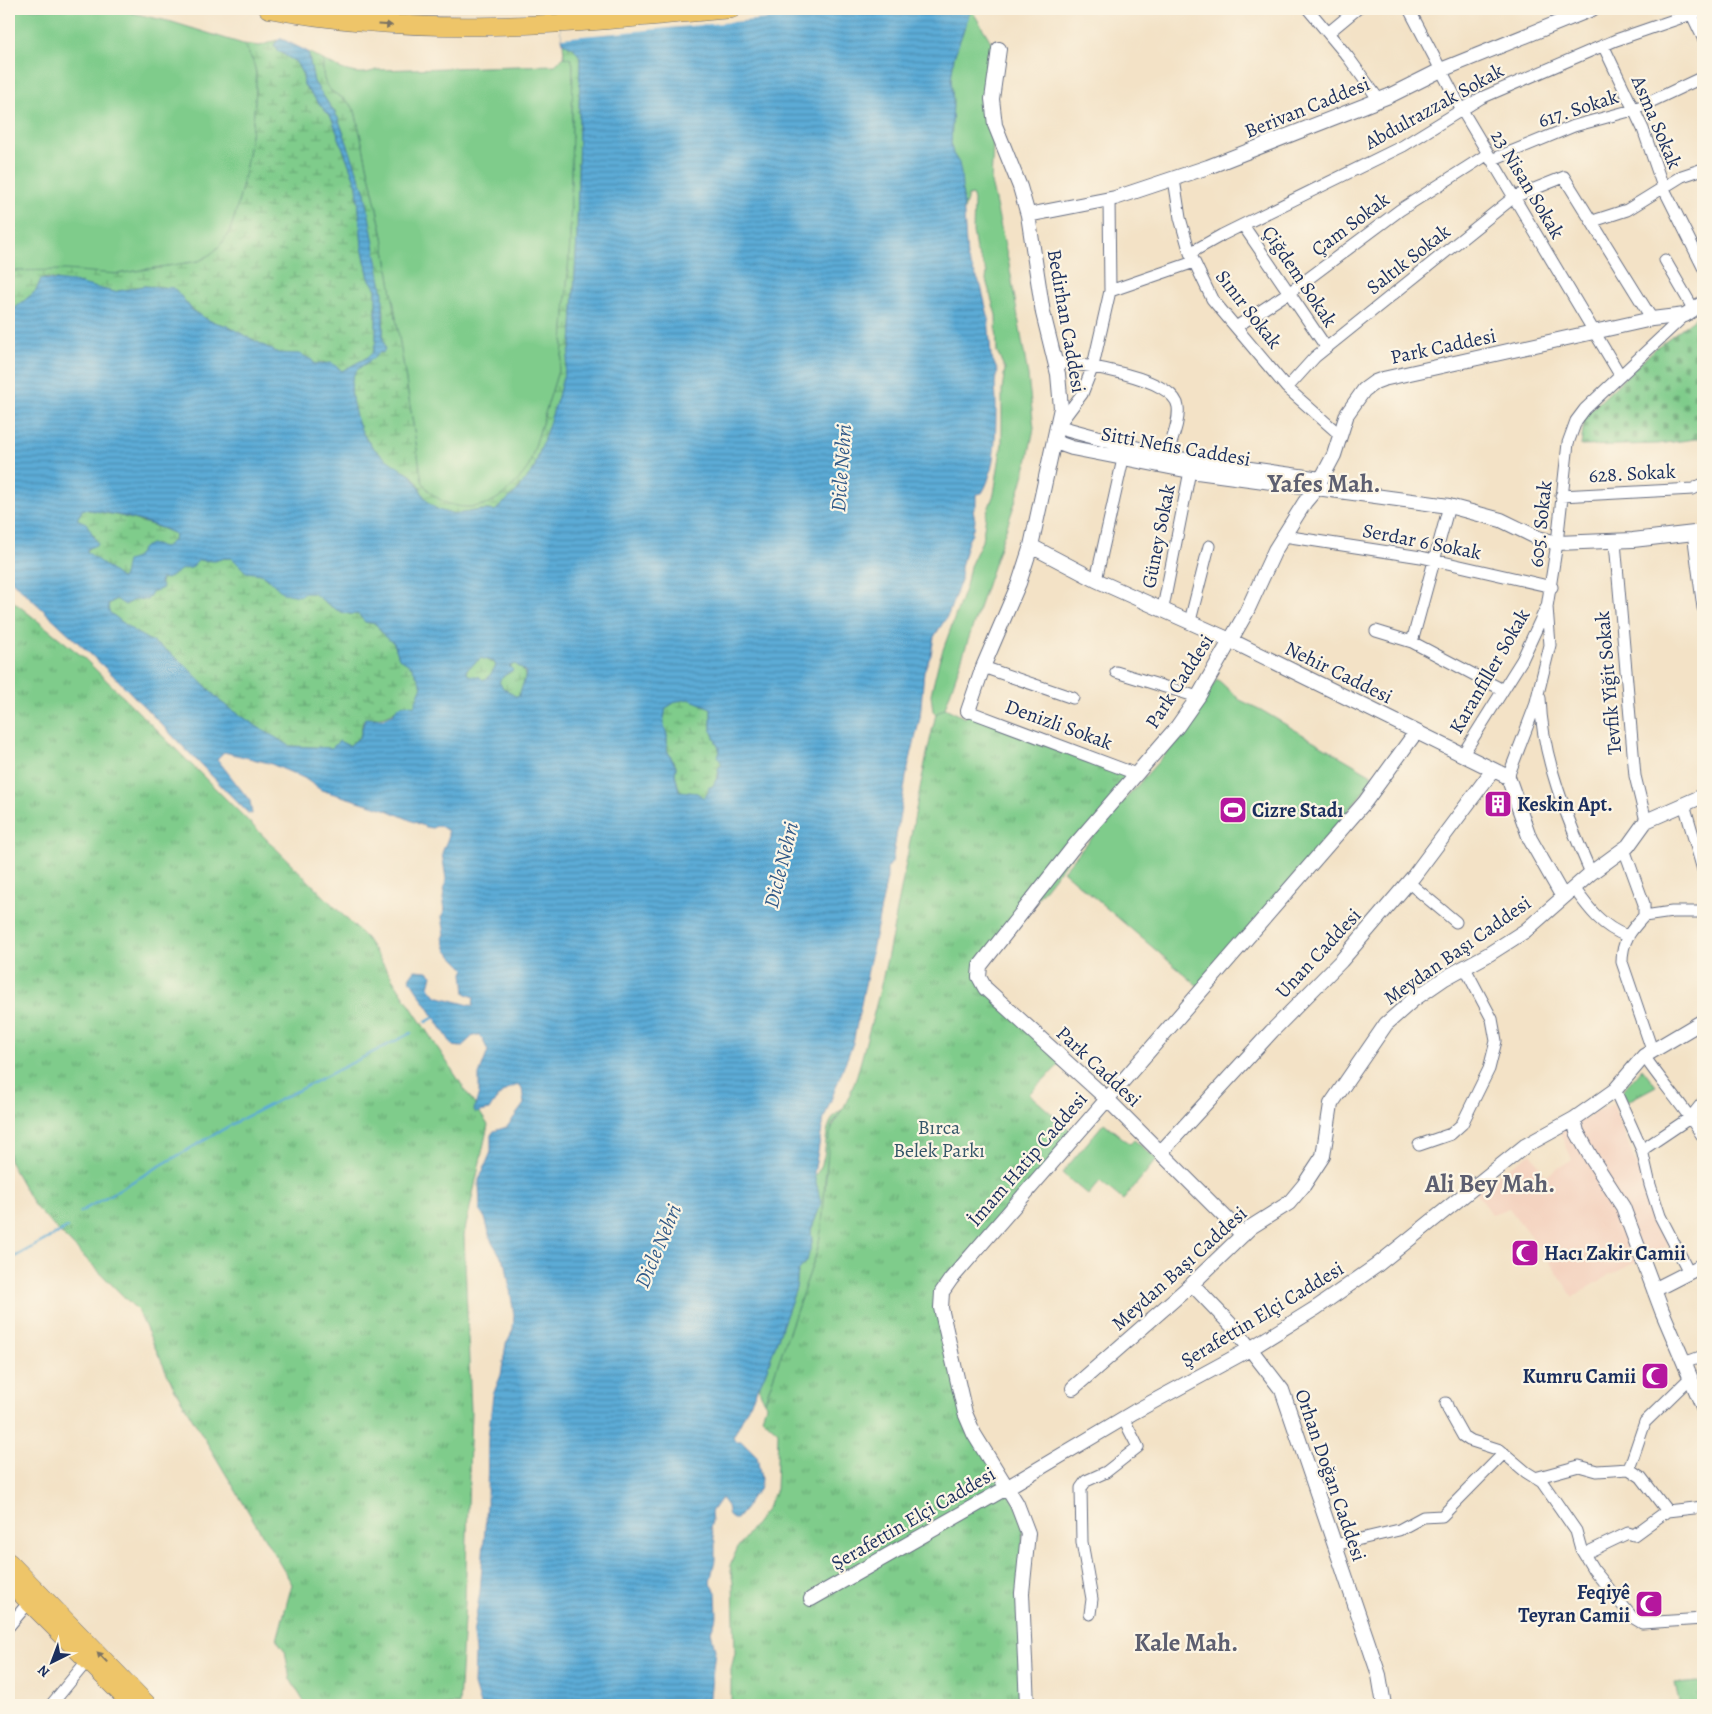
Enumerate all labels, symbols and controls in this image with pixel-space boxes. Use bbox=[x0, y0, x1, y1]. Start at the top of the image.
one-way arrow bbox=[378, 21, 394, 29]
street label: Abdulrazzak Sokak bbox=[1359, 57, 1509, 156]
street label: Berivan Caddesi bbox=[1241, 70, 1374, 145]
street label: Asma Sokak bbox=[1624, 71, 1688, 173]
street label: 617. Sokak bbox=[1534, 83, 1622, 134]
street label: 23 Nisan Sokak bbox=[1484, 125, 1571, 244]
street label: Çam Sokak bbox=[1306, 186, 1395, 263]
street label: Saltık Sokak bbox=[1361, 218, 1456, 301]
street label: Çiğdem Sokak bbox=[1256, 220, 1344, 332]
street label: Bedirhan Caddesi bbox=[1041, 247, 1092, 395]
street label: Sınır Sokak bbox=[1209, 264, 1288, 354]
street label: Park Caddesi bbox=[1388, 322, 1498, 371]
street label: Sitti Nefis Caddesi bbox=[1099, 420, 1253, 473]
water label: Dicle Nehri bbox=[824, 423, 858, 513]
street label: 628. Sokak bbox=[1588, 458, 1676, 489]
district label: Yafes Mah. bbox=[1267, 467, 1381, 501]
street label: 605. Sokak bbox=[1523, 479, 1558, 569]
street label: Güney Sokak bbox=[1135, 482, 1182, 590]
street label: Serdar 6 Sokak bbox=[1360, 517, 1484, 566]
street label: Karanfiller Sokak bbox=[1443, 604, 1536, 739]
street label: Tevfik Yiğit Sokak bbox=[1589, 610, 1628, 756]
street label: Park Caddesi bbox=[1139, 629, 1220, 734]
street label: Nehir Caddesi bbox=[1280, 635, 1397, 710]
street label: Denizli Sokak bbox=[1001, 693, 1116, 756]
building icon: Keskin Apt. bbox=[1483, 789, 1513, 819]
place label: Keskin Apt. bbox=[1517, 791, 1613, 818]
sports icon: Cizre Stadı bbox=[1218, 795, 1248, 825]
place label: Cizre Stadı bbox=[1252, 797, 1344, 824]
water label: Dicle Nehri bbox=[757, 819, 805, 911]
street label: Meydan Başı Caddesi bbox=[1378, 889, 1536, 1011]
street label: Unan Caddesi bbox=[1269, 902, 1367, 1004]
street label: Park Caddesi bbox=[1050, 1020, 1147, 1113]
street label: İmam Hatip Caddesi bbox=[961, 1086, 1093, 1232]
park label: Bırca Belek Parkı bbox=[893, 1114, 985, 1164]
district label: Ali Bey Mah. bbox=[1424, 1167, 1555, 1201]
water label: Dicle Nehri bbox=[628, 1200, 688, 1292]
street label: Meydan Başı Caddesi bbox=[1106, 1200, 1253, 1337]
mosque icon: Hacı Zakir Camii bbox=[1510, 1238, 1540, 1268]
place label: Hacı Zakir Camii bbox=[1544, 1240, 1686, 1267]
street label: Şerafettin Elçi Caddesi bbox=[1176, 1255, 1349, 1374]
mosque icon: Kumru Camii bbox=[1640, 1361, 1670, 1391]
place label: Kumru Camii bbox=[1523, 1363, 1636, 1390]
street label: Orhan Doğan Caddesi bbox=[1288, 1385, 1373, 1565]
street label: Şerafettin Elçi Caddesi bbox=[826, 1460, 1000, 1577]
place label: Feqiyê Teyran Camii bbox=[1518, 1579, 1630, 1629]
mosque icon: Feqiyê Teyran Camii bbox=[1634, 1589, 1664, 1619]
district label: Kale Mah. bbox=[1134, 1626, 1238, 1660]
north arrow bbox=[28, 1636, 78, 1686]
one-way arrow bbox=[96, 1652, 108, 1664]
text: N bbox=[33, 1661, 54, 1682]

